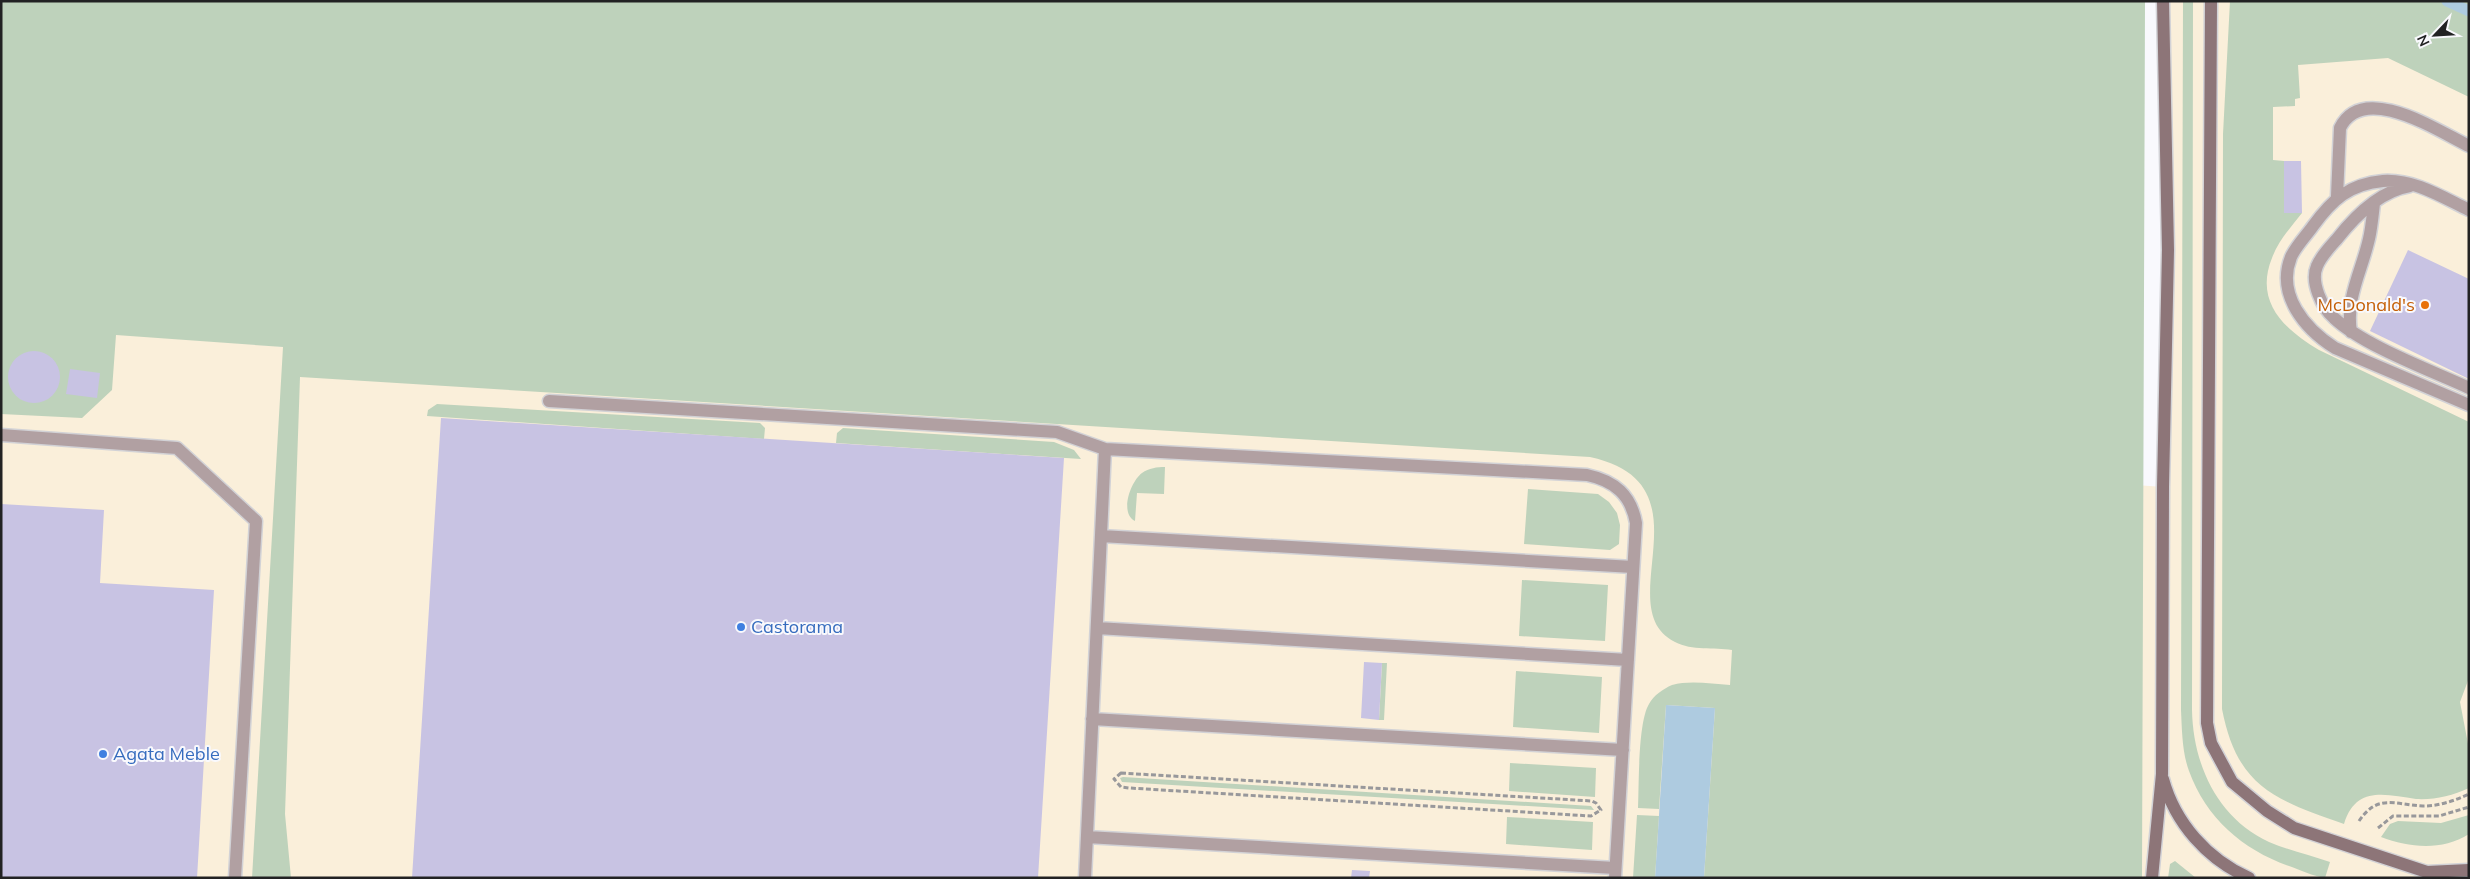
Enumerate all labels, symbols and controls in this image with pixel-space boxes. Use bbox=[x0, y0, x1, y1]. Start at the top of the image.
north arrow bbox=[2410, 10, 2460, 60]
text: N bbox=[2413, 32, 2434, 49]
place label: McDonald's bbox=[2318, 293, 2415, 316]
marker: McDonald's bbox=[2419, 299, 2431, 311]
place label: Castorama bbox=[751, 615, 843, 638]
marker: Castorama bbox=[735, 621, 747, 633]
place label: Agata Meble bbox=[113, 742, 220, 765]
marker: Agata Meble bbox=[97, 748, 109, 760]

